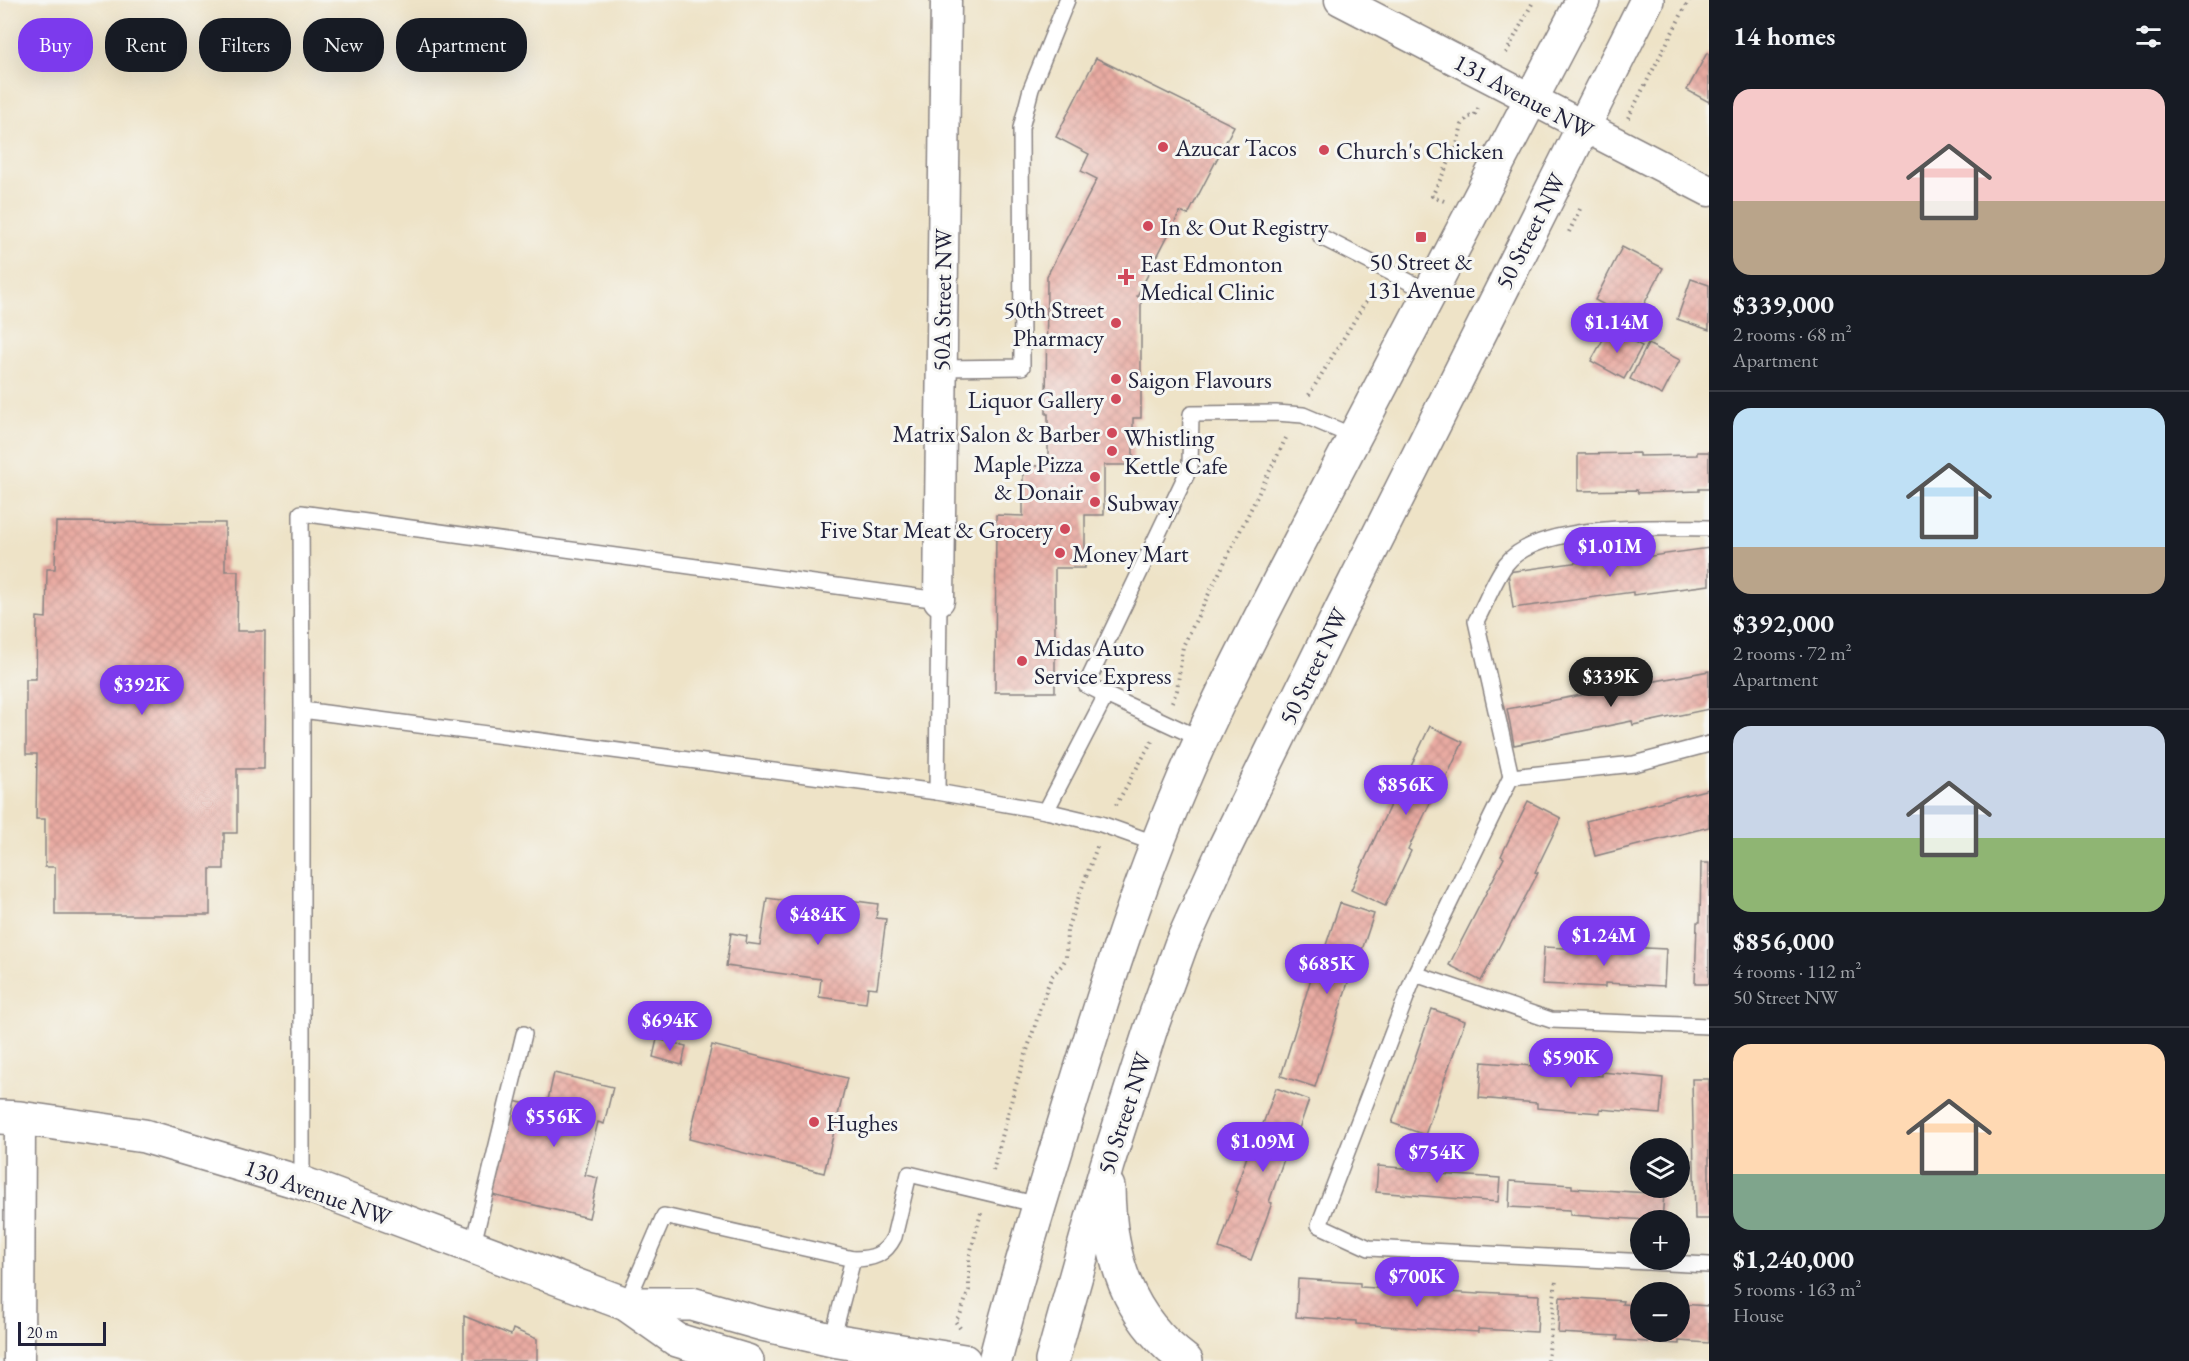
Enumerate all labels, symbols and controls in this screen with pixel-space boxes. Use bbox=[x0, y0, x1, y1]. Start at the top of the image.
chip: Buy bbox=[18, 18, 93, 72]
chip: Rent bbox=[105, 18, 187, 72]
chip: Filters bbox=[199, 18, 291, 72]
chip: New bbox=[303, 18, 384, 72]
chip: Apartment bbox=[396, 18, 527, 72]
text: 14 homes bbox=[1733, 19, 1835, 53]
icon: filters bbox=[2132, 20, 2165, 53]
street label: 131 Avenue NW bbox=[1449, 46, 1600, 146]
icon: home bbox=[1895, 128, 2003, 236]
place label: Azucar Tacos bbox=[1174, 132, 1297, 163]
place label: Church's Chicken bbox=[1336, 135, 1504, 166]
marker: Azucar Tacos bbox=[1156, 140, 1170, 154]
marker: Church's Chicken bbox=[1317, 143, 1331, 157]
street label: 50 Street NW bbox=[1488, 167, 1573, 294]
place label: In & Out Registry bbox=[1160, 211, 1329, 242]
marker: In & Out Registry bbox=[1141, 219, 1155, 233]
street label: 50A Street NW bbox=[925, 227, 959, 372]
marker: 50 Street & 131 Avenue bbox=[1414, 230, 1428, 244]
place label: 50 Street & 131 Avenue bbox=[1367, 246, 1475, 305]
place label: East Edmonton Medical Clinic bbox=[1140, 248, 1283, 307]
marker: East Edmonton Medical Clinic bbox=[1117, 268, 1135, 286]
text: $339,000 bbox=[1733, 287, 1834, 321]
place label: 50th Street Pharmacy bbox=[1004, 294, 1104, 353]
pin: $1.14M bbox=[1568, 303, 1666, 354]
text: $1.14M bbox=[1585, 309, 1649, 335]
marker: 50th Street Pharmacy bbox=[1109, 316, 1123, 330]
text: 2 rooms · 68 m² bbox=[1733, 321, 1852, 347]
text: Apartment bbox=[1733, 347, 1818, 373]
place label: Saigon Flavours bbox=[1128, 364, 1272, 395]
marker: Saigon Flavours bbox=[1109, 372, 1123, 386]
place label: Liquor Gallery bbox=[968, 384, 1104, 415]
marker: Liquor Gallery bbox=[1109, 392, 1123, 406]
place label: Matrix Salon & Barber bbox=[893, 418, 1100, 449]
place label: Whistling Kettle Cafe bbox=[1124, 422, 1228, 481]
marker: Matrix Salon & Barber bbox=[1105, 426, 1119, 440]
marker: Whistling Kettle Cafe bbox=[1105, 444, 1119, 458]
icon: home bbox=[1895, 447, 2003, 555]
place label: Maple Pizza & Donair bbox=[973, 448, 1083, 507]
marker: Maple Pizza & Donair bbox=[1088, 470, 1102, 484]
place label: Subway bbox=[1107, 487, 1179, 518]
marker: Subway bbox=[1088, 495, 1102, 509]
place label: Five Star Meat & Grocery bbox=[820, 514, 1053, 545]
marker: Five Star Meat & Grocery bbox=[1058, 522, 1072, 536]
pin: $1.01M bbox=[1561, 527, 1659, 578]
text: $1.01M bbox=[1578, 533, 1642, 559]
place label: Money Mart bbox=[1072, 538, 1189, 569]
marker: Money Mart bbox=[1053, 546, 1067, 560]
street label: 50 Street NW bbox=[1271, 602, 1355, 730]
text: $392,000 bbox=[1733, 606, 1834, 640]
place label: Midas Auto Service Express bbox=[1034, 632, 1172, 691]
text: 2 rooms · 72 m² bbox=[1733, 640, 1852, 666]
marker: Midas Auto Service Express bbox=[1015, 654, 1029, 668]
pin: $339K bbox=[1569, 657, 1653, 708]
text: $339K bbox=[1583, 663, 1639, 689]
pin: $392K bbox=[100, 665, 184, 716]
text: Apartment bbox=[1733, 666, 1818, 692]
text: $392K bbox=[114, 671, 170, 697]
pin: $856K bbox=[1364, 765, 1448, 816]
icon: home bbox=[1895, 765, 2003, 873]
text: $856K bbox=[1378, 771, 1434, 797]
pin: $484K bbox=[776, 895, 860, 946]
text: $484K bbox=[790, 901, 846, 927]
pin: $1.24M bbox=[1555, 916, 1653, 967]
text: $1.24M bbox=[1572, 922, 1636, 948]
text: $856,000 bbox=[1733, 924, 1834, 958]
pin: $685K bbox=[1285, 944, 1369, 995]
text: $685K bbox=[1299, 950, 1355, 976]
text: 4 rooms · 112 m² bbox=[1733, 958, 1861, 984]
text: 50 Street NW bbox=[1733, 984, 1838, 1010]
pin: $694K bbox=[628, 1001, 712, 1052]
text: $694K bbox=[642, 1007, 698, 1033]
pin: $590K bbox=[1529, 1038, 1613, 1089]
text: $590K bbox=[1543, 1044, 1599, 1070]
street label: 50 Street NW bbox=[1090, 1047, 1159, 1178]
icon: home bbox=[1895, 1083, 2003, 1191]
pin: $556K bbox=[512, 1097, 596, 1148]
text: $556K bbox=[526, 1103, 582, 1129]
place label: Hughes bbox=[826, 1107, 898, 1138]
marker: Hughes bbox=[807, 1115, 821, 1129]
pin: $1.09M bbox=[1214, 1122, 1312, 1173]
text: $1.09M bbox=[1231, 1128, 1295, 1154]
pin: $754K bbox=[1395, 1133, 1479, 1184]
map controls bbox=[1630, 1138, 1690, 1342]
button: layers bbox=[1630, 1138, 1690, 1198]
text: $754K bbox=[1409, 1139, 1465, 1165]
street label: 130 Avenue NW bbox=[240, 1151, 397, 1233]
button: + bbox=[1630, 1210, 1690, 1270]
text: $1,240,000 bbox=[1733, 1242, 1854, 1276]
pin: $700K bbox=[1375, 1257, 1459, 1308]
text: $700K bbox=[1389, 1263, 1445, 1289]
text: 5 rooms · 163 m² bbox=[1733, 1276, 1861, 1302]
button: − bbox=[1630, 1282, 1690, 1342]
text: House bbox=[1733, 1302, 1784, 1328]
scale bar bbox=[18, 1319, 106, 1346]
text: 20 m bbox=[27, 1322, 58, 1343]

